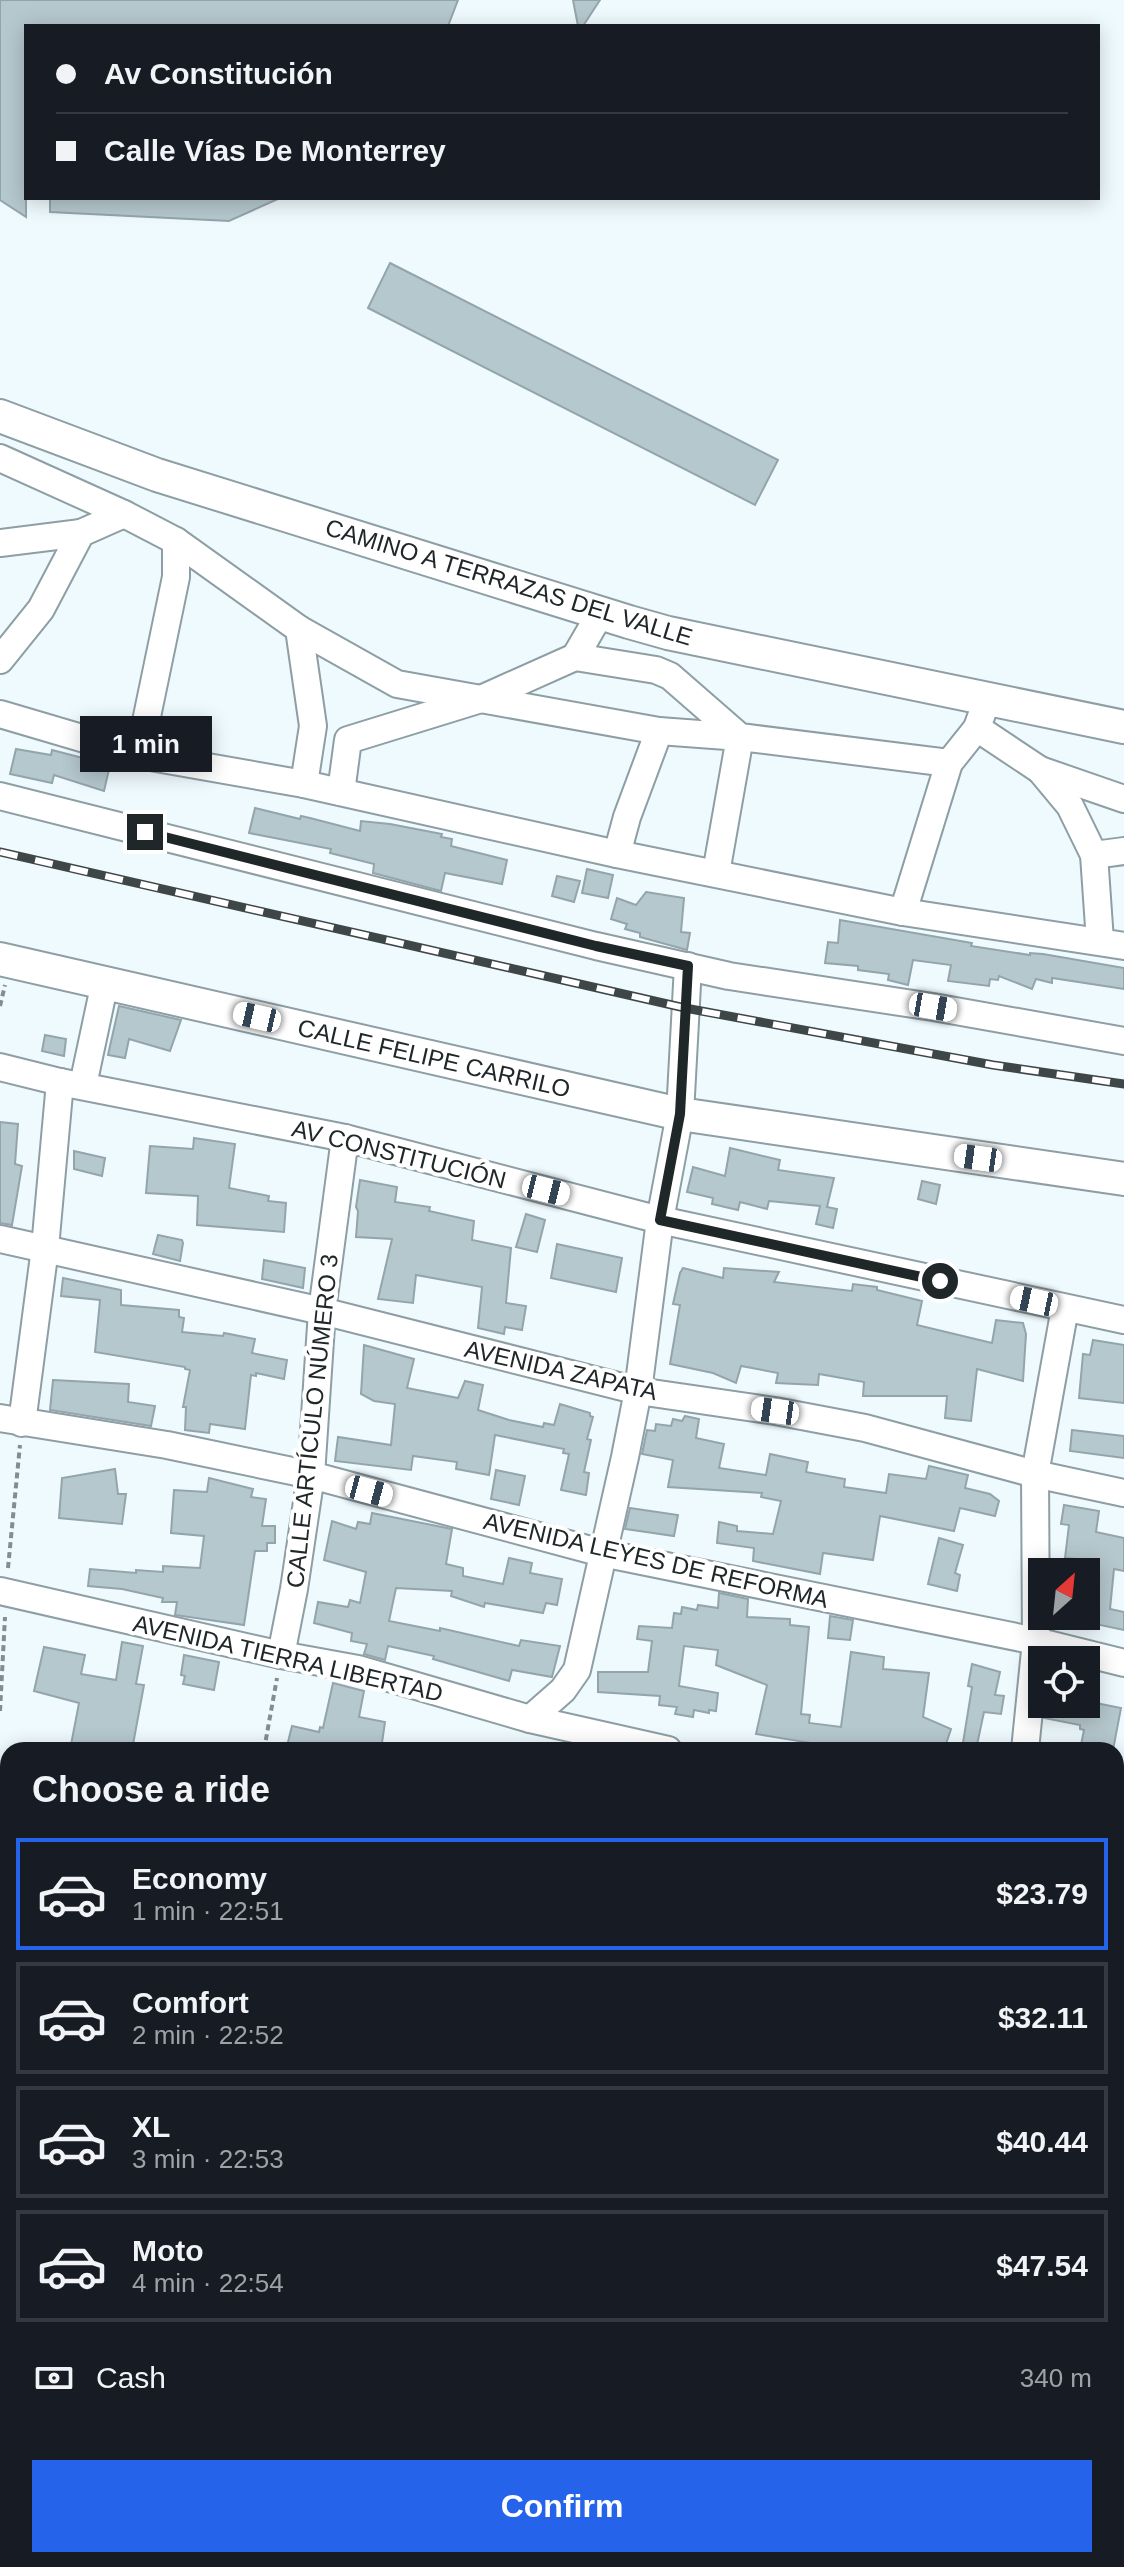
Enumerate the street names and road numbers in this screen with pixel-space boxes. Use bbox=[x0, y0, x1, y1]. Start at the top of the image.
street label: CAMINO A TERRAZAS DEL VALLE bbox=[322, 513, 696, 651]
street label: CALLE FELIPE CARRILO bbox=[295, 1013, 573, 1103]
street label: AV CONSTITUCIÓN bbox=[289, 1114, 509, 1194]
street label: CALLE ARTÍCULO NÚMERO 3 bbox=[281, 1253, 343, 1589]
street label: AVENIDA ZAPATA bbox=[462, 1335, 660, 1405]
street label: AVENIDA LEYES DE REFORMA bbox=[481, 1507, 831, 1613]
street label: AVENIDA TIERRA LIBERTAD bbox=[131, 1609, 445, 1707]

